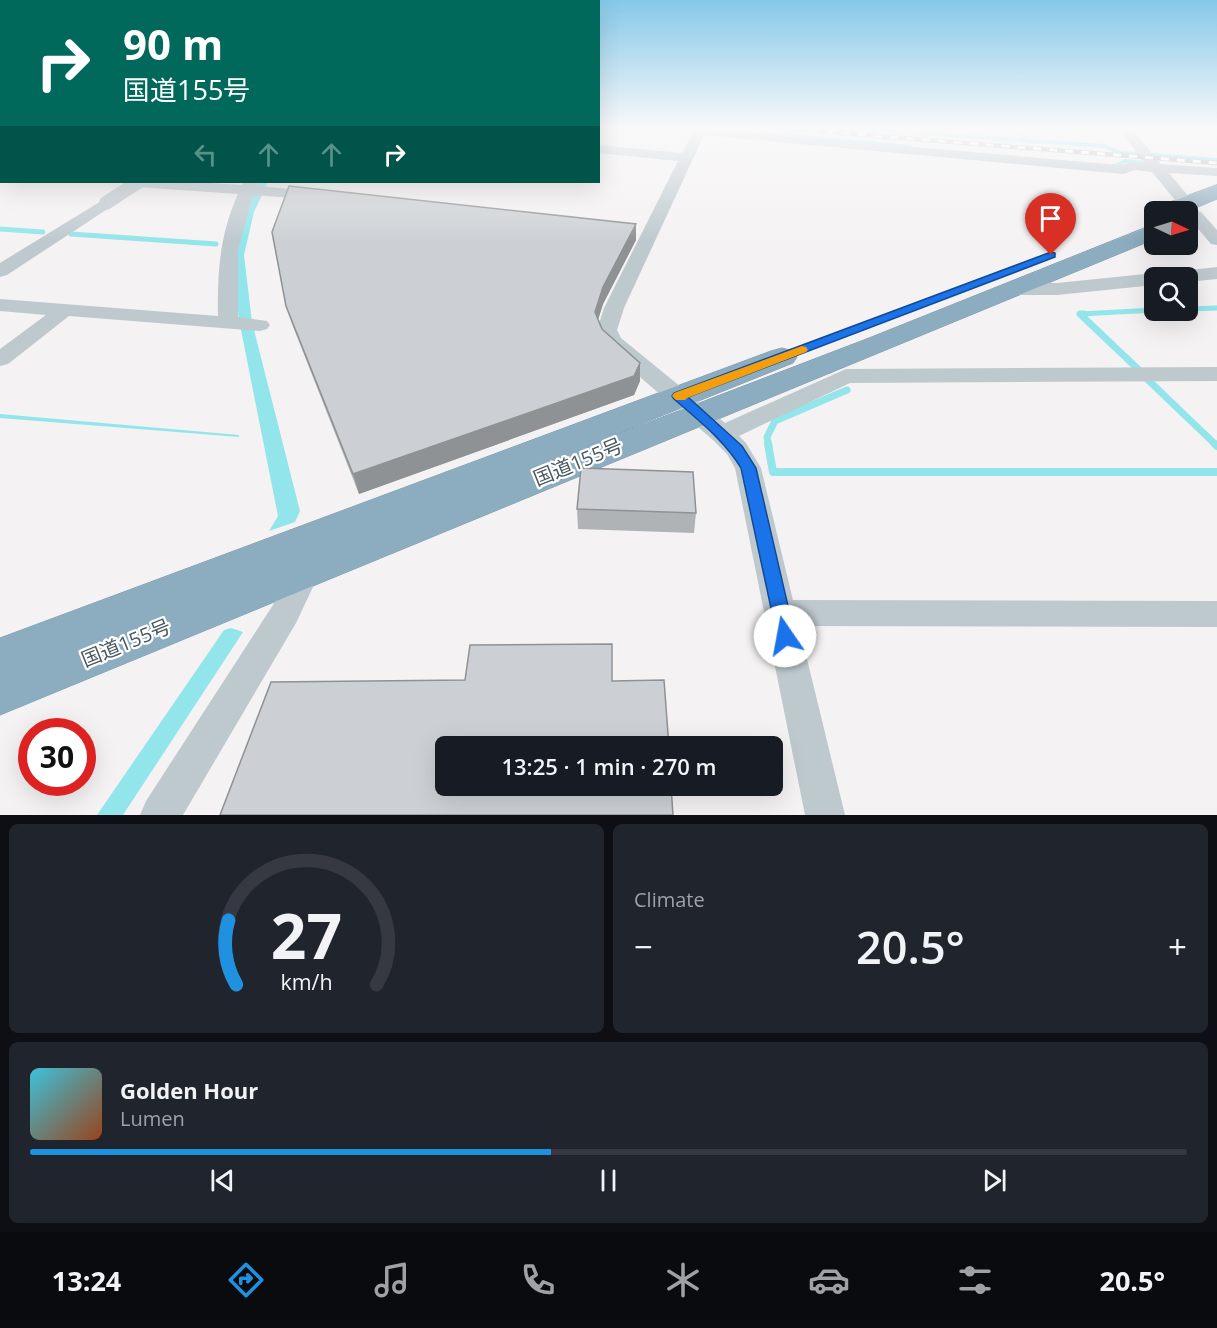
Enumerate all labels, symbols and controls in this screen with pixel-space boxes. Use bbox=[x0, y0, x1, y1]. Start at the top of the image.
text: 90 m bbox=[123, 15, 223, 72]
icon: right bbox=[24, 24, 102, 102]
text: 国道155号 bbox=[123, 71, 250, 108]
icon: left bbox=[189, 138, 222, 171]
icon: ahead bbox=[252, 138, 285, 171]
icon: ahead bbox=[315, 138, 348, 171]
icon: right bbox=[378, 138, 411, 171]
pin bbox=[1025, 193, 1076, 255]
north arrow bbox=[1144, 201, 1198, 255]
map controls bbox=[1144, 201, 1198, 321]
icon: arrive bbox=[1034, 202, 1067, 235]
button: search bbox=[1144, 267, 1198, 321]
street label: 国道155号 bbox=[529, 431, 627, 492]
position arrow bbox=[753, 604, 817, 668]
street label: 国道155号 bbox=[77, 612, 175, 673]
speed limit sign: 30 bbox=[18, 718, 96, 796]
text: 13:25 · 1 min · 270 m bbox=[501, 751, 717, 781]
text: Climate bbox=[634, 886, 705, 913]
text: 27 bbox=[271, 892, 342, 977]
text: 20.5° bbox=[856, 916, 965, 977]
text: − bbox=[634, 924, 653, 969]
text: + bbox=[1168, 924, 1187, 969]
text: km/h bbox=[280, 968, 333, 997]
text: Golden Hour bbox=[120, 1075, 258, 1105]
text: Lumen bbox=[120, 1105, 185, 1132]
icon: previous bbox=[206, 1164, 239, 1197]
icon: pause bbox=[592, 1164, 625, 1197]
icon: next bbox=[978, 1164, 1011, 1197]
icon: directions bbox=[225, 1259, 267, 1301]
icon: music bbox=[371, 1259, 413, 1301]
icon: phone bbox=[517, 1259, 559, 1301]
icon: climate bbox=[662, 1259, 704, 1301]
icon: car bbox=[808, 1259, 850, 1301]
icon: filters bbox=[954, 1259, 996, 1301]
text: 13:24 bbox=[52, 1262, 121, 1299]
text: 20.5° bbox=[1099, 1262, 1165, 1299]

